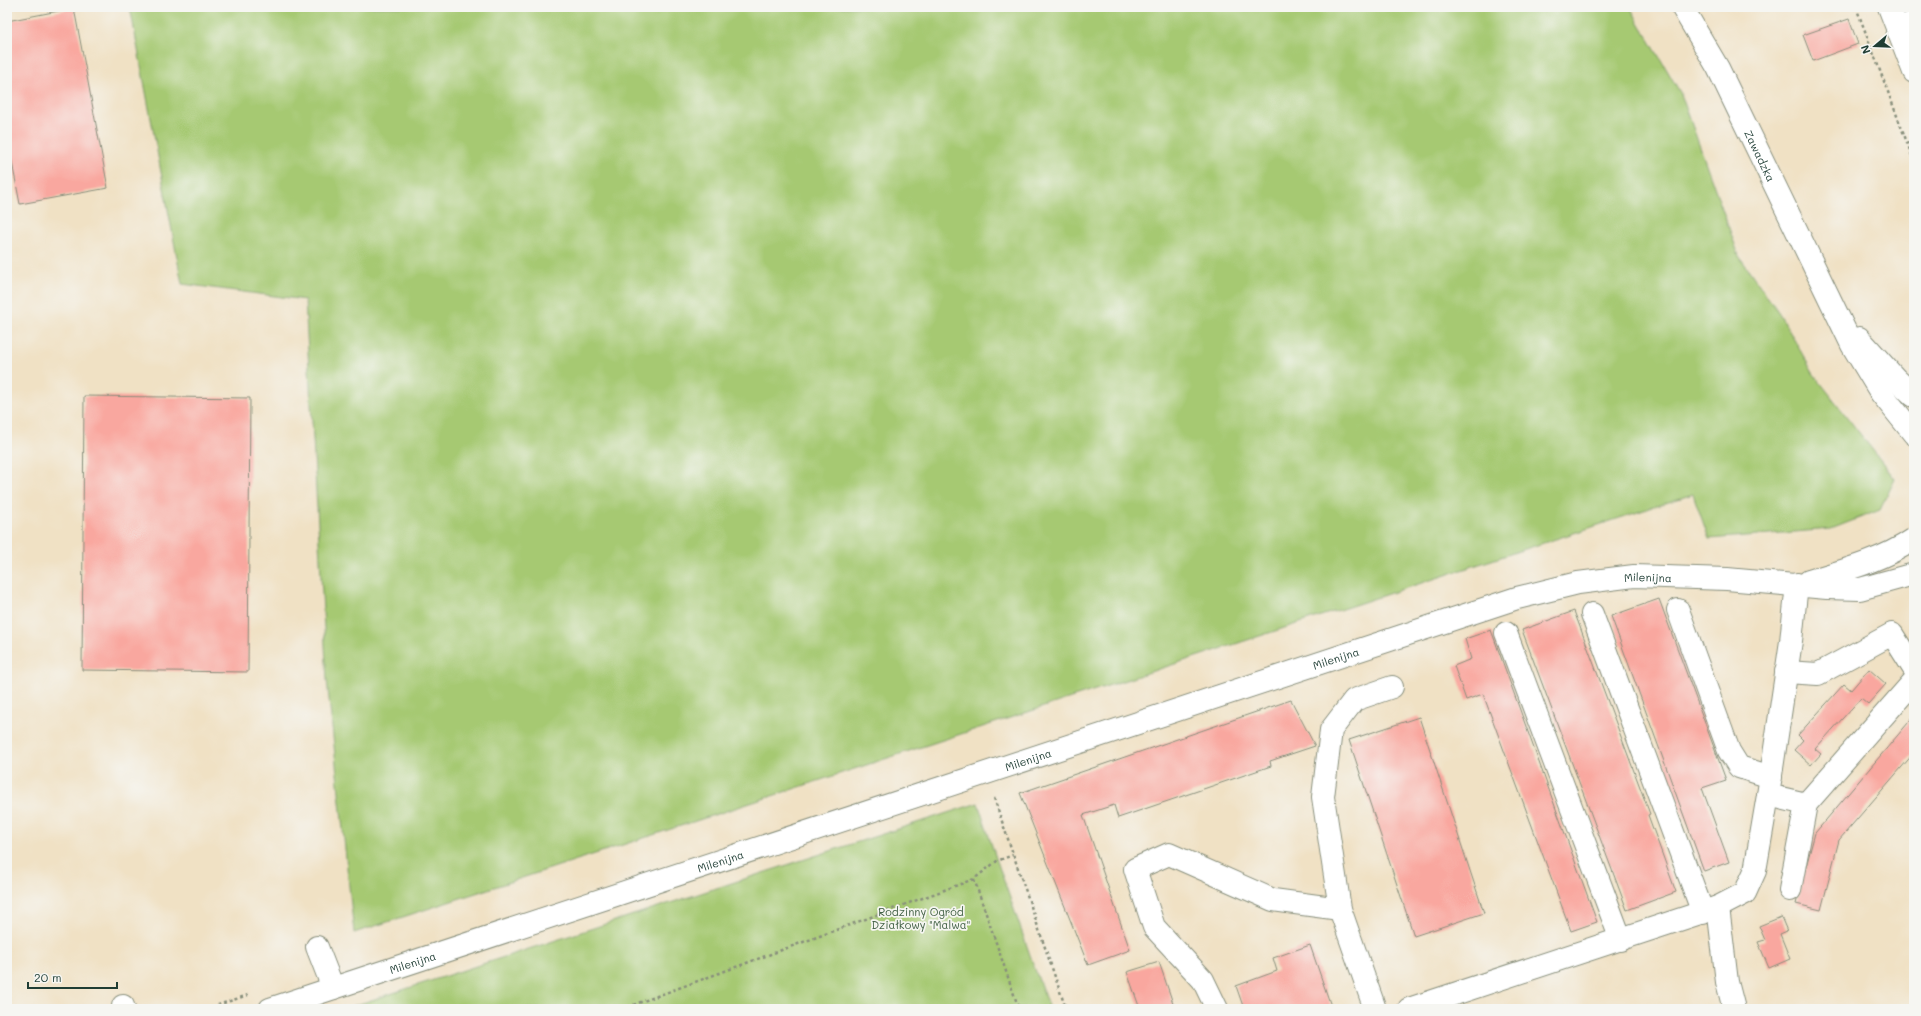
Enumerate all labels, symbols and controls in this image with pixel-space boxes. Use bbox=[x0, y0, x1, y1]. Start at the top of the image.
north arrow bbox=[1855, 26, 1895, 66]
text: N bbox=[1857, 43, 1874, 56]
street label: Zawadzka bbox=[1741, 127, 1779, 184]
street label: Milenijna bbox=[1623, 568, 1672, 585]
street label: Milenijna bbox=[1311, 643, 1361, 672]
street label: Milenijna bbox=[1003, 745, 1053, 774]
street label: Milenijna bbox=[695, 846, 745, 875]
park label: Rodzinny Ogród Działkowy "Malwa" bbox=[871, 904, 971, 932]
street label: Milenijna bbox=[387, 947, 438, 977]
scale bar bbox=[28, 964, 117, 990]
text: 20 m bbox=[34, 969, 62, 985]

